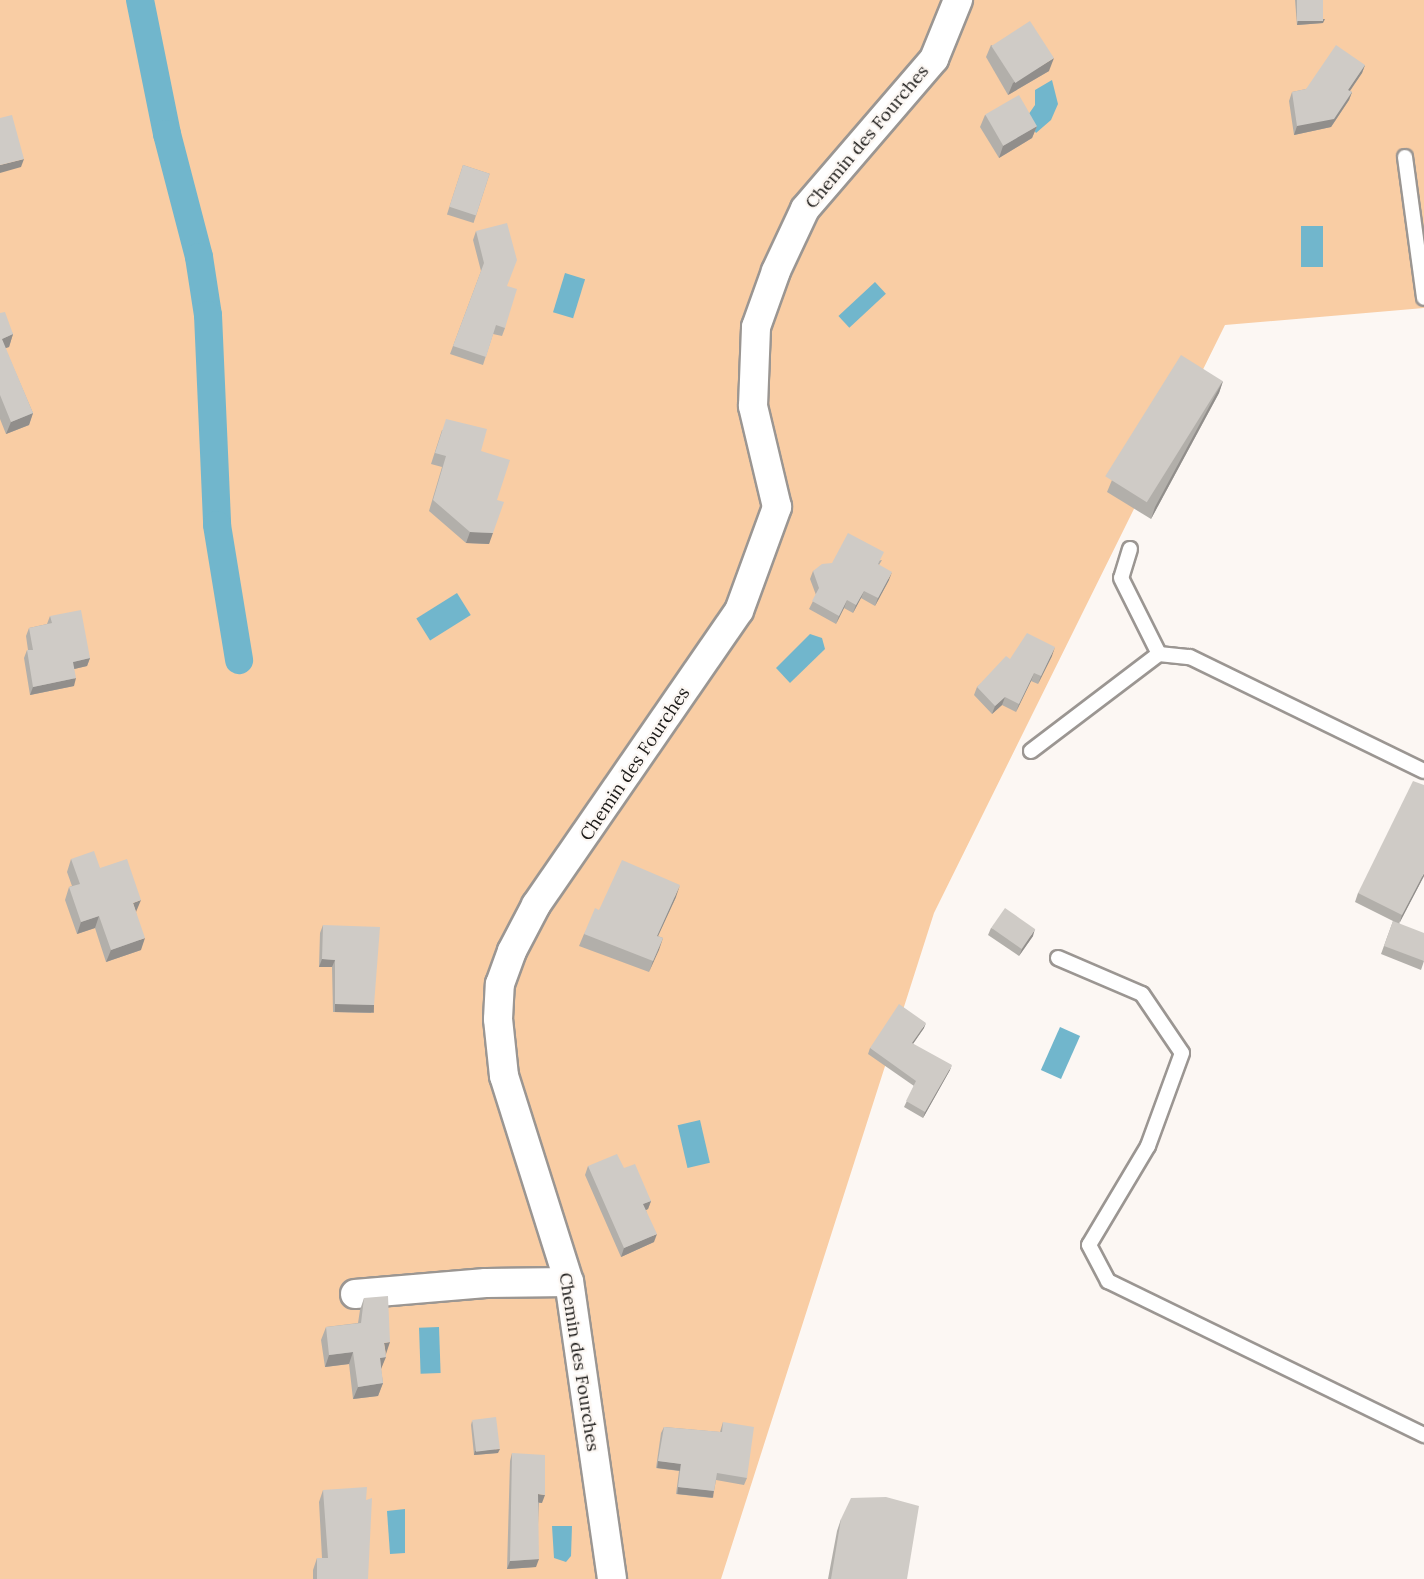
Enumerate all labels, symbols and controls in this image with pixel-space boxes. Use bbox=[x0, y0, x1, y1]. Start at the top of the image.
street label: Chemin des Fourches bbox=[801, 61, 933, 213]
street label: Chemin des Fourches bbox=[576, 683, 694, 845]
street label: Chemin des Fourches bbox=[554, 1271, 604, 1453]

